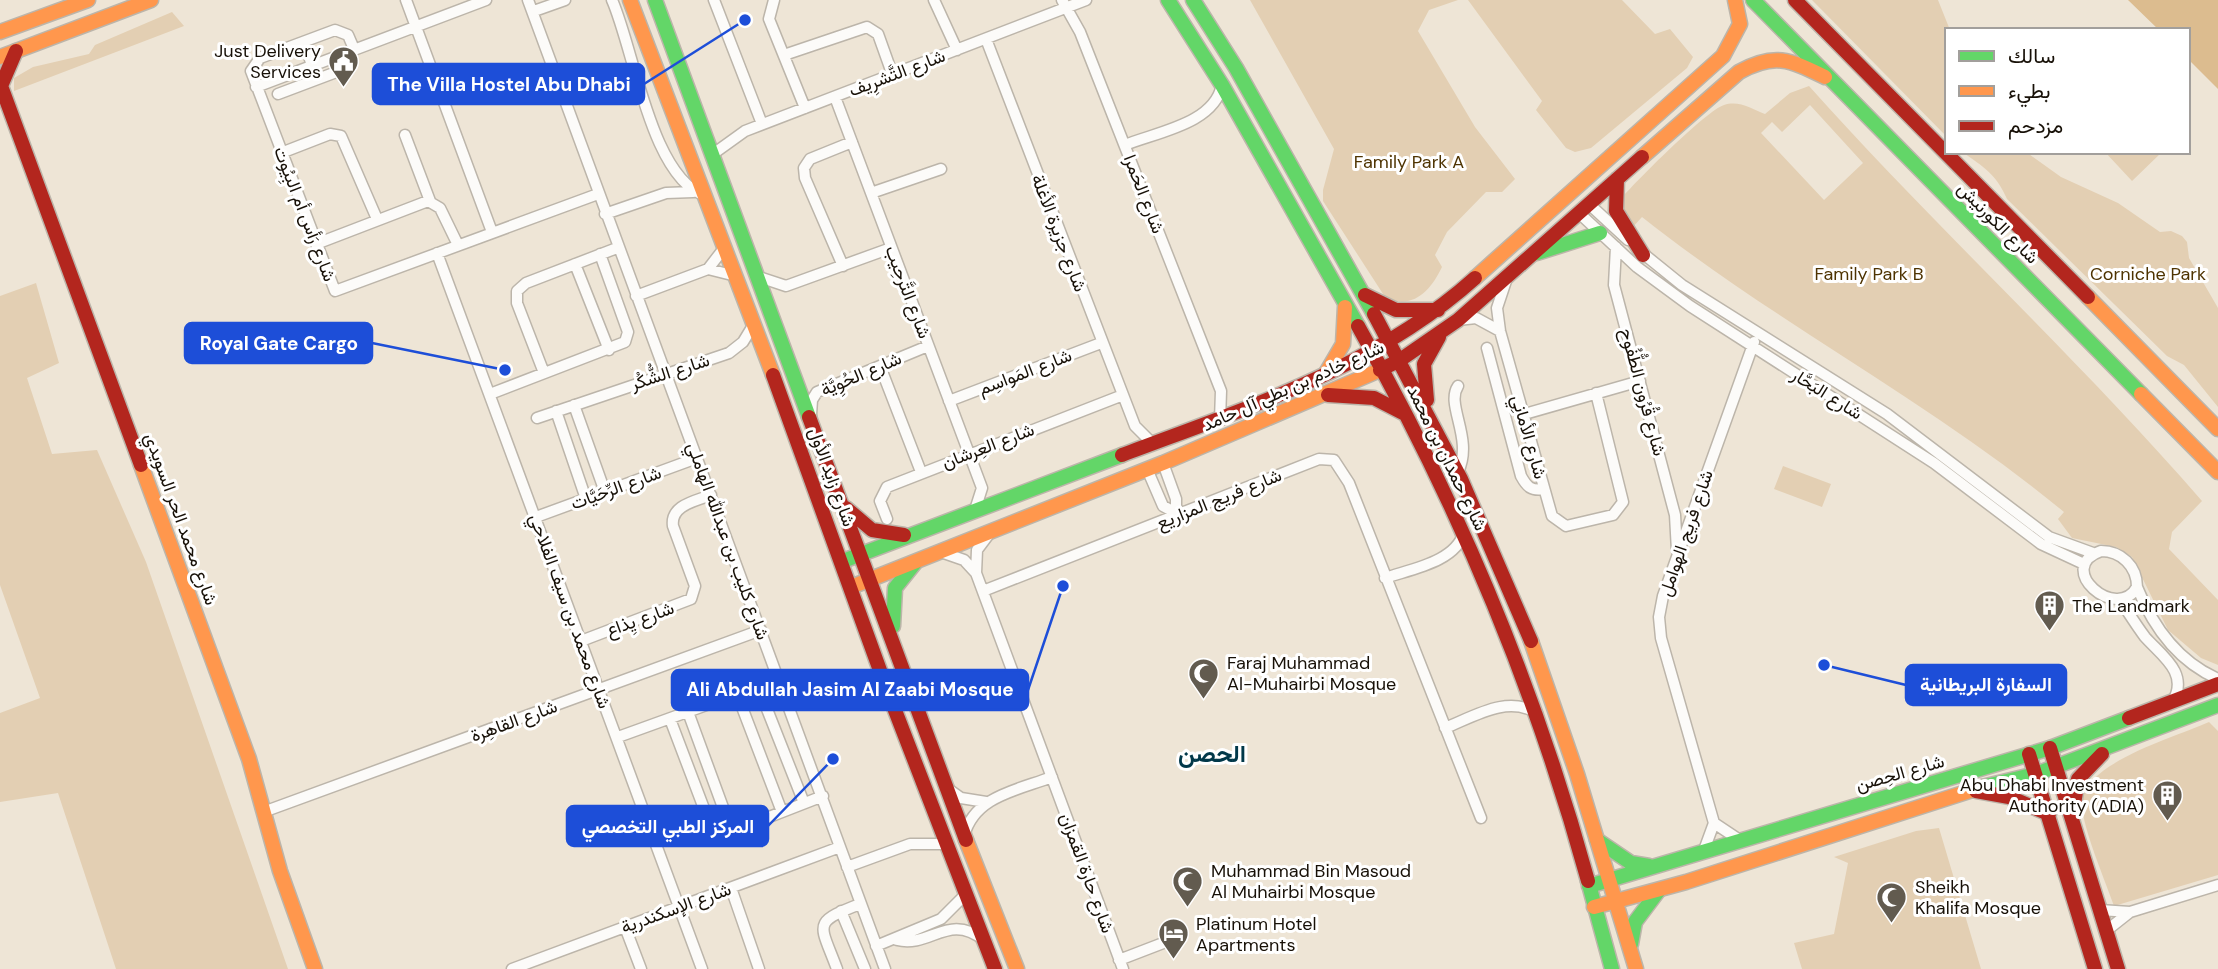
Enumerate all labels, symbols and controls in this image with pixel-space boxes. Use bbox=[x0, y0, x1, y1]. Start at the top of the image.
legend bbox=[1945, 28, 2190, 154]
place label: Just Delivery Services bbox=[214, 39, 321, 84]
text: سالك bbox=[2008, 42, 2055, 70]
public building icon: Just Delivery Services bbox=[327, 44, 361, 88]
street label: شارع التَّشرِيف bbox=[845, 44, 949, 104]
callout: The Villa Hostel Abu Dhabi bbox=[373, 64, 644, 104]
text: The Villa Hostel Abu Dhabi bbox=[387, 72, 631, 97]
text: بطيء bbox=[2008, 77, 2051, 108]
text: مزدحم bbox=[2008, 112, 2063, 140]
street label: شارع رَأس أم البِيُوت bbox=[266, 143, 342, 286]
park label: Family Park A bbox=[1354, 150, 1464, 174]
street label: شارع الحَمرا bbox=[1118, 151, 1170, 237]
street label: شارع جزيرة الأغلة bbox=[1026, 171, 1092, 295]
street label: شارع الكورنيش bbox=[1952, 177, 2044, 269]
street label: شارع التَّرحِيب bbox=[879, 242, 937, 342]
park label: Family Park B bbox=[1814, 262, 1924, 286]
park label: Corniche Park bbox=[2090, 262, 2206, 286]
callout: Royal Gate Cargo bbox=[185, 323, 372, 363]
street label: شارع قُرُون الطُّفُوح bbox=[1614, 325, 1675, 459]
text: Royal Gate Cargo bbox=[200, 331, 358, 356]
street label: شارع خادم بن بطي آل حامد bbox=[1198, 335, 1389, 440]
street label: شارع المَواسِم bbox=[975, 343, 1075, 401]
street label: شارع الشُّكُر bbox=[626, 346, 713, 396]
street label: شارع الحُوِيَّة bbox=[817, 346, 906, 404]
street label: شارع البَحَّار bbox=[1786, 362, 1867, 425]
street label: شارع حمدان بن محمد bbox=[1401, 381, 1493, 535]
street label: شارع الأمانِي bbox=[1503, 392, 1552, 483]
street label: شارع العِرشان bbox=[938, 417, 1038, 475]
street label: شارع زايد الأول bbox=[803, 424, 861, 530]
street label: شارع محمد الحر السويدي bbox=[136, 430, 223, 609]
street label: شارع كليب بن عبدالله الهاملي bbox=[678, 439, 775, 644]
street label: شارع الرِّحَيَّات bbox=[567, 460, 665, 516]
street label: شارع فريج المزاريع bbox=[1153, 463, 1285, 535]
street label: شارع فريج الهوامل bbox=[1653, 467, 1719, 599]
street label: شارع محمد بن سيف الفلاحي bbox=[521, 510, 616, 713]
building icon: The Landmark bbox=[2032, 589, 2066, 633]
place label: The Landmark bbox=[2072, 594, 2190, 618]
street label: شارع يِذاع bbox=[603, 596, 678, 644]
place label: Faraj Muhammad Al-Muhairbi Mosque bbox=[1227, 651, 1396, 696]
mosque icon: Faraj Muhammad Al-Muhairbi Mosque bbox=[1187, 656, 1221, 700]
callout: السفارة البريطانية bbox=[1906, 665, 2066, 705]
callout: Ali Abdullah Jasim Al Zaabi Mosque bbox=[672, 670, 1028, 710]
text: السفارة البريطانية bbox=[1920, 672, 2052, 697]
text: Ali Abdullah Jasim Al Zaabi Mosque bbox=[686, 677, 1014, 702]
street label: شارع القاهِرة bbox=[467, 694, 561, 748]
district label: الحصن bbox=[1178, 738, 1246, 769]
street label: شارع الحِصن bbox=[1853, 749, 1947, 797]
place label: Abu Dhabi Investment Authority (ADIA) bbox=[1960, 773, 2144, 818]
building icon: Abu Dhabi Investment Authority (ADIA) bbox=[2150, 778, 2184, 822]
callout: المركز الطبي التخصصي bbox=[567, 806, 768, 846]
street label: شارع حارة القمزان bbox=[1054, 810, 1120, 936]
text: المركز الطبي التخصصي bbox=[582, 814, 754, 843]
place label: Muhammad Bin Masoud Al Muhairbi Mosque bbox=[1211, 859, 1411, 904]
mosque icon: Muhammad Bin Masoud Al Muhairbi Mosque bbox=[1171, 864, 1205, 908]
place label: Sheikh Khalifa Mosque bbox=[1915, 875, 2041, 920]
street label: شارع الإسكندرية bbox=[618, 877, 734, 939]
mosque icon: Sheikh Khalifa Mosque bbox=[1875, 880, 1909, 924]
place label: Platinum Hotel Apartments bbox=[1196, 912, 1316, 957]
hotel icon: Platinum Hotel Apartments bbox=[1156, 917, 1190, 961]

